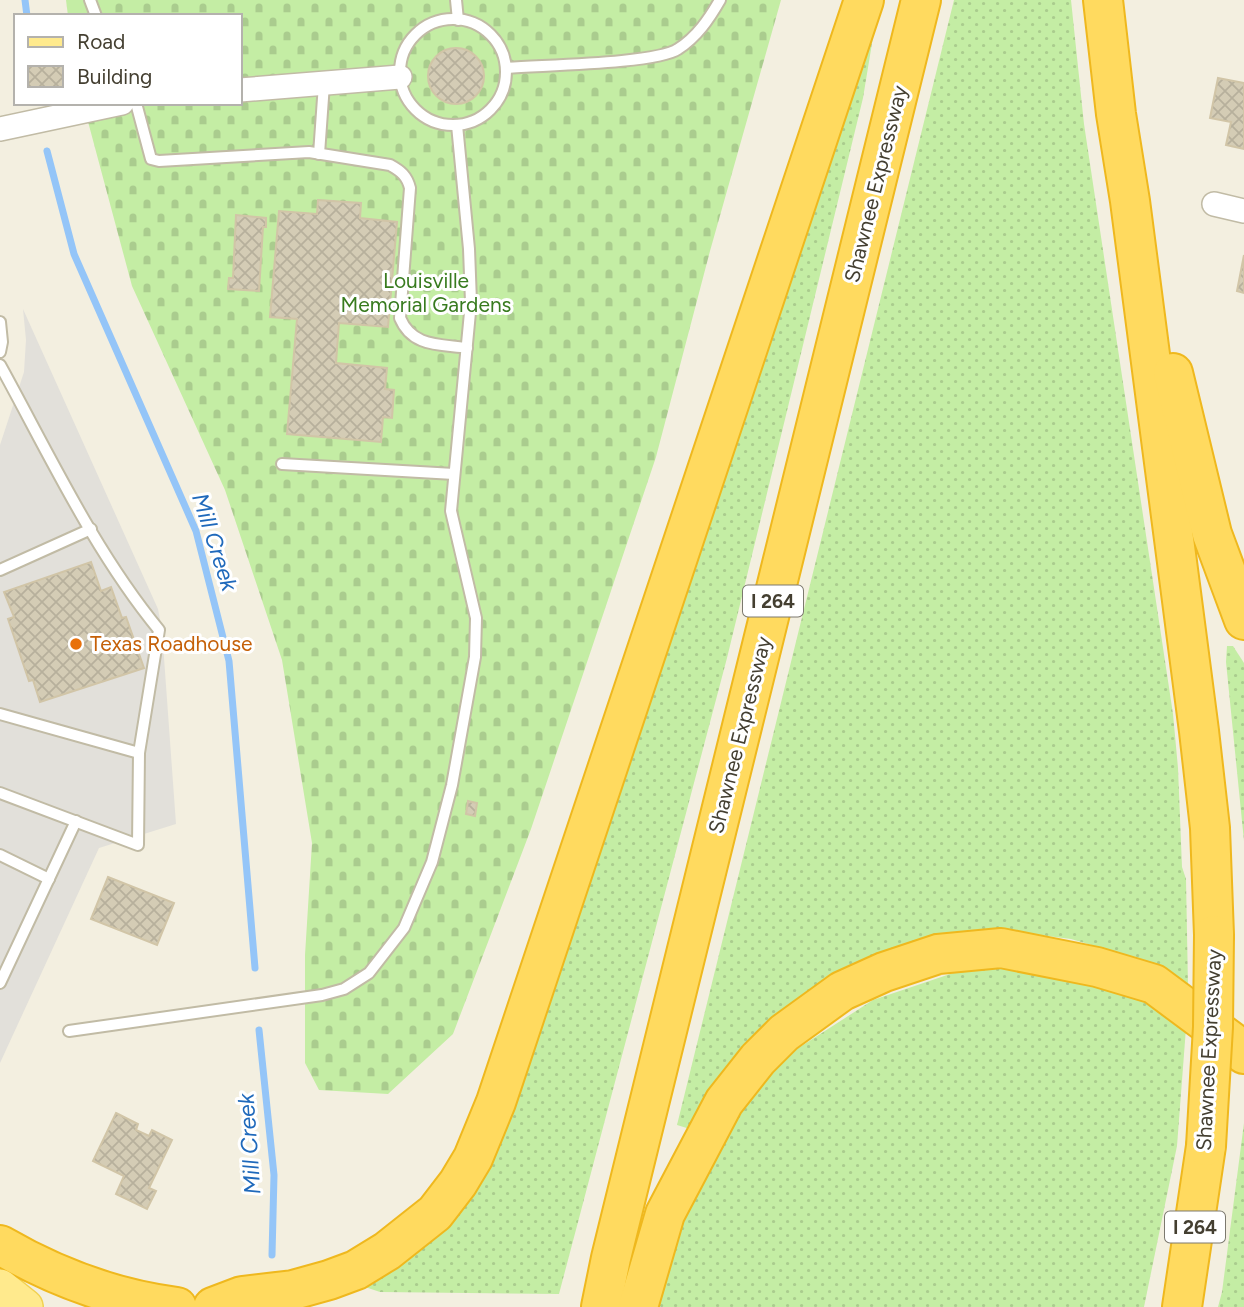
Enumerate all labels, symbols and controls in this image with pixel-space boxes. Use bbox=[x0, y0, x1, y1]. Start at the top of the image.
legend bbox=[14, 14, 242, 105]
text: Road bbox=[77, 29, 125, 54]
text: Building bbox=[77, 64, 152, 89]
street label: Shawnee Expressway bbox=[839, 83, 912, 285]
park label: Louisville Memorial Gardens bbox=[341, 268, 511, 317]
water label: Mill Creek bbox=[186, 489, 244, 595]
road number: I 264 bbox=[743, 586, 803, 616]
place label: Texas Roadhouse bbox=[90, 631, 252, 656]
street label: Shawnee Expressway bbox=[703, 634, 776, 836]
marker: Texas Roadhouse bbox=[68, 636, 84, 652]
street label: Shawnee Expressway bbox=[1191, 948, 1226, 1152]
water label: Mill Creek bbox=[231, 1092, 267, 1196]
road number: I 264 bbox=[1165, 1212, 1225, 1242]

